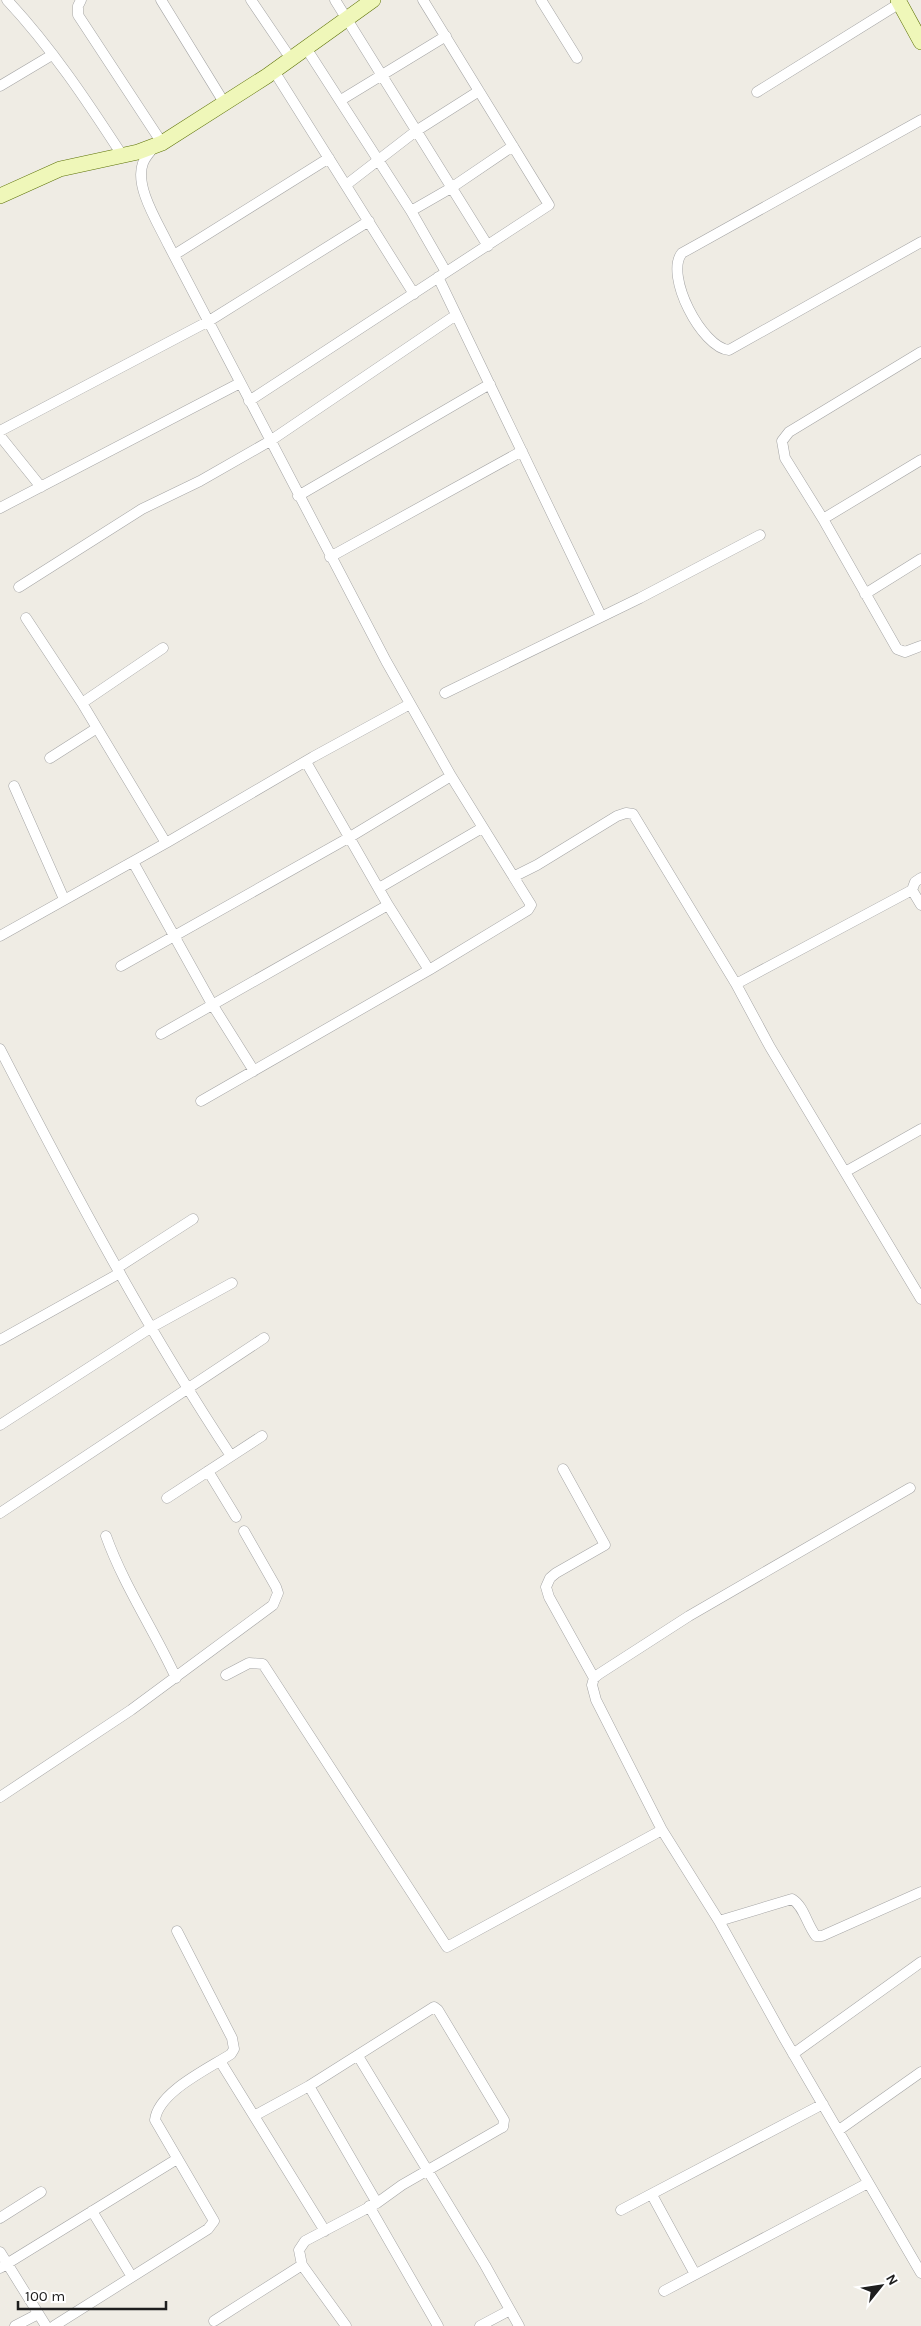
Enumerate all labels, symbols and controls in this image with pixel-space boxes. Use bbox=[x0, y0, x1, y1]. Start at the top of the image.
north arrow bbox=[856, 2261, 906, 2311]
text: N bbox=[882, 2271, 902, 2288]
scale bar bbox=[18, 2278, 165, 2310]
text: 100 m bbox=[25, 2287, 65, 2305]

